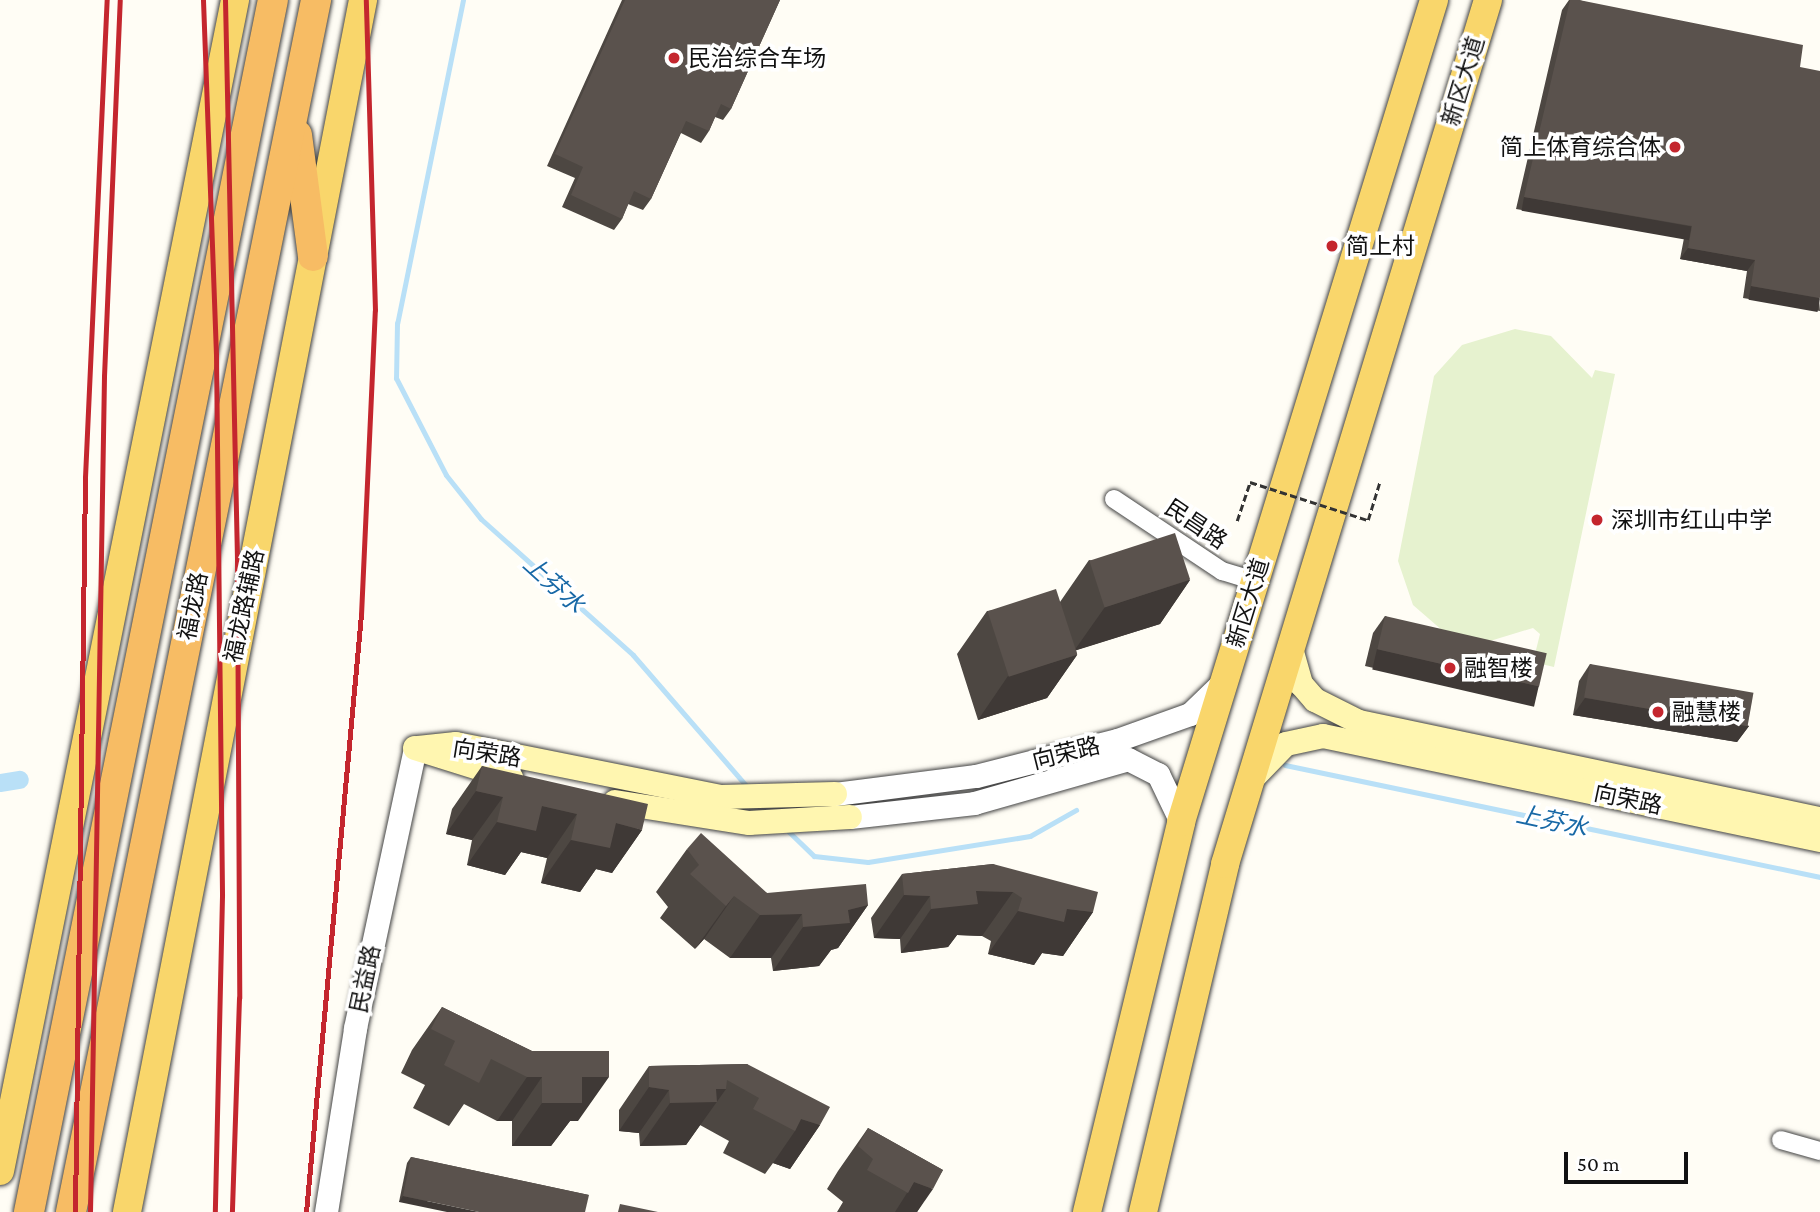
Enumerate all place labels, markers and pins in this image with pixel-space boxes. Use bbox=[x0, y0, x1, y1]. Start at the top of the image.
place label: 民治综合车场 bbox=[688, 44, 826, 72]
marker: 民治综合车场 bbox=[666, 50, 682, 66]
place label: 简上体育综合体 bbox=[1500, 133, 1661, 161]
marker: 简上体育综合体 bbox=[1667, 139, 1683, 155]
place label: 简上村 bbox=[1346, 232, 1415, 260]
marker: 简上村 bbox=[1324, 238, 1340, 254]
place label: 深圳市红山中学 bbox=[1611, 506, 1772, 534]
marker: 深圳市红山中学 bbox=[1589, 512, 1605, 528]
place label: 融智楼 bbox=[1464, 654, 1533, 682]
marker: 融智楼 bbox=[1442, 660, 1458, 676]
place label: 融慧楼 bbox=[1672, 698, 1741, 726]
marker: 融慧楼 bbox=[1650, 704, 1666, 720]

